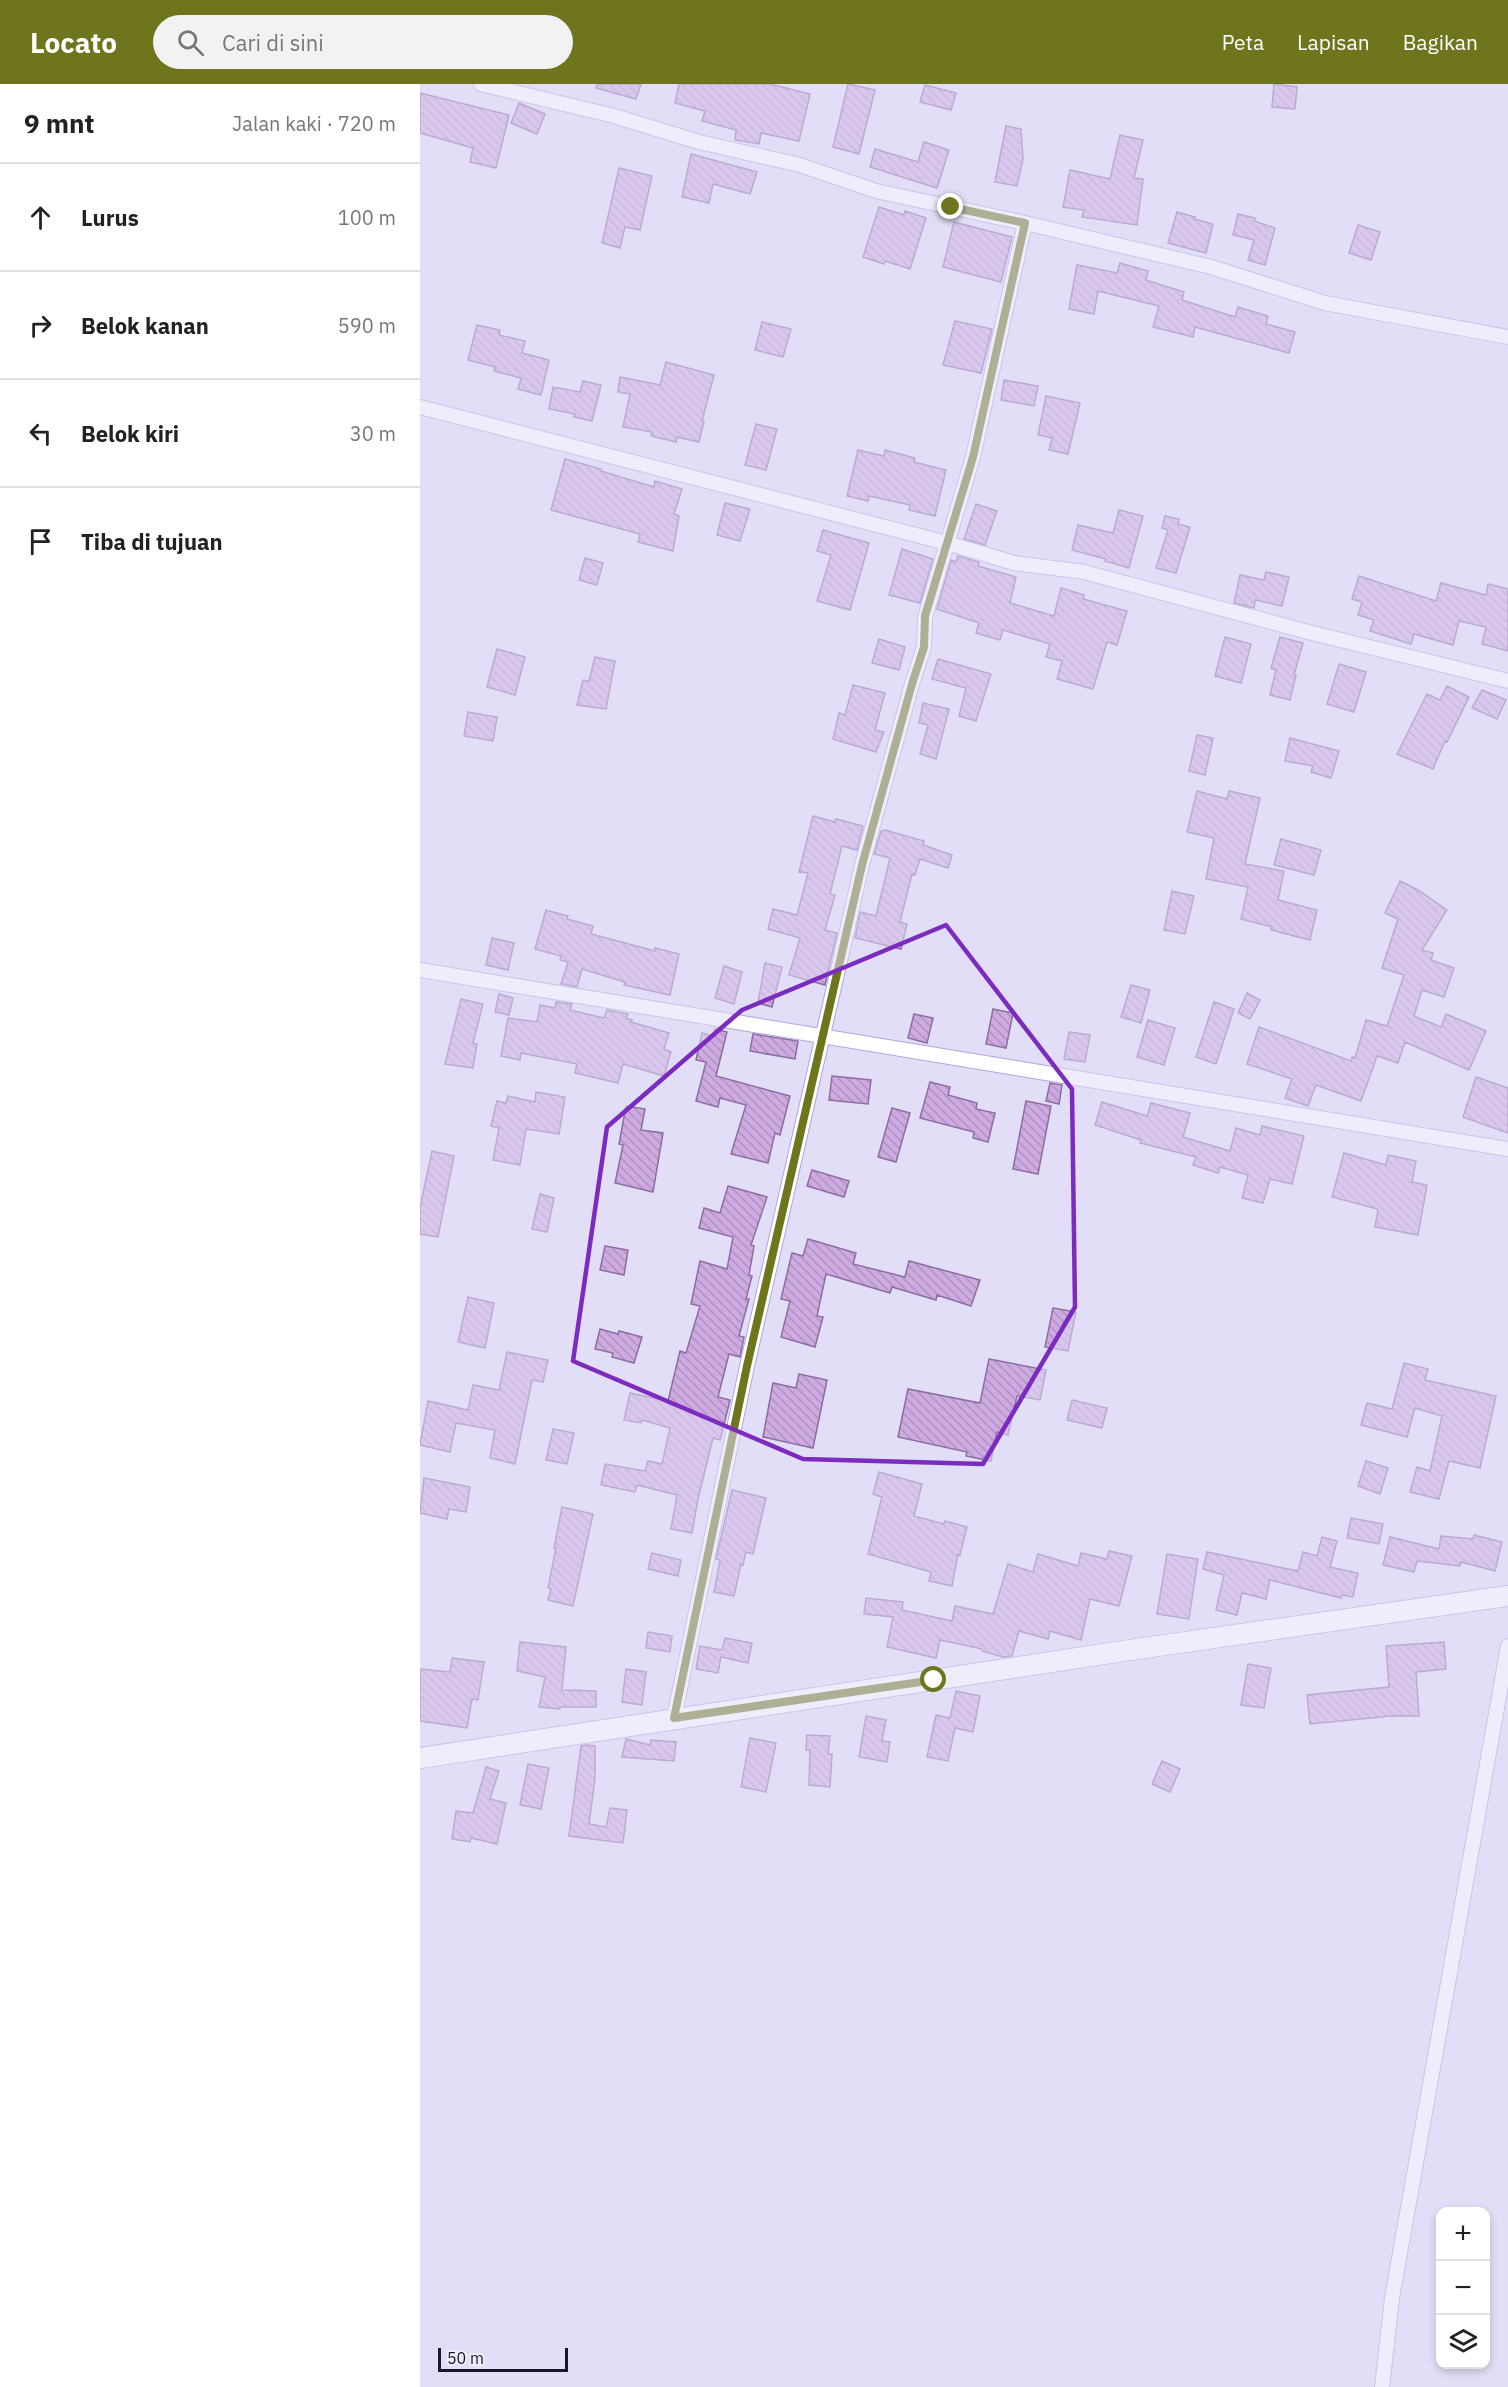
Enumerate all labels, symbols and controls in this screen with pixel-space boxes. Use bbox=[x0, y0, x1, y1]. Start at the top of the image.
search box bbox=[153, 15, 573, 69]
text: Locato bbox=[30, 24, 117, 61]
icon: search bbox=[174, 26, 207, 59]
text: Cari di sini bbox=[222, 28, 324, 57]
text: Peta bbox=[1222, 28, 1264, 56]
text: Lapisan bbox=[1297, 28, 1370, 56]
text: Bagikan bbox=[1403, 28, 1478, 56]
text: 9 mnt bbox=[24, 106, 94, 140]
text: Jalan kaki · 720 m bbox=[232, 110, 396, 137]
route end bbox=[937, 193, 963, 219]
icon: ahead bbox=[24, 201, 57, 234]
text: Lurus bbox=[81, 203, 139, 232]
text: 100 m bbox=[338, 204, 396, 231]
icon: right bbox=[24, 309, 57, 342]
text: Belok kanan bbox=[81, 311, 209, 340]
text: 590 m bbox=[338, 312, 396, 339]
icon: left bbox=[24, 417, 57, 450]
text: Belok kiri bbox=[81, 419, 179, 448]
text: 30 m bbox=[350, 420, 396, 447]
icon: arrive bbox=[24, 525, 57, 558]
text: Tiba di tujuan bbox=[81, 527, 223, 556]
route start bbox=[920, 1666, 946, 1692]
map controls bbox=[1436, 2207, 1490, 2369]
button: + bbox=[1436, 2207, 1490, 2261]
button: − bbox=[1436, 2261, 1490, 2315]
button: layers bbox=[1436, 2315, 1490, 2369]
scale bar bbox=[438, 2345, 568, 2372]
text: 50 m bbox=[447, 2348, 484, 2368]

